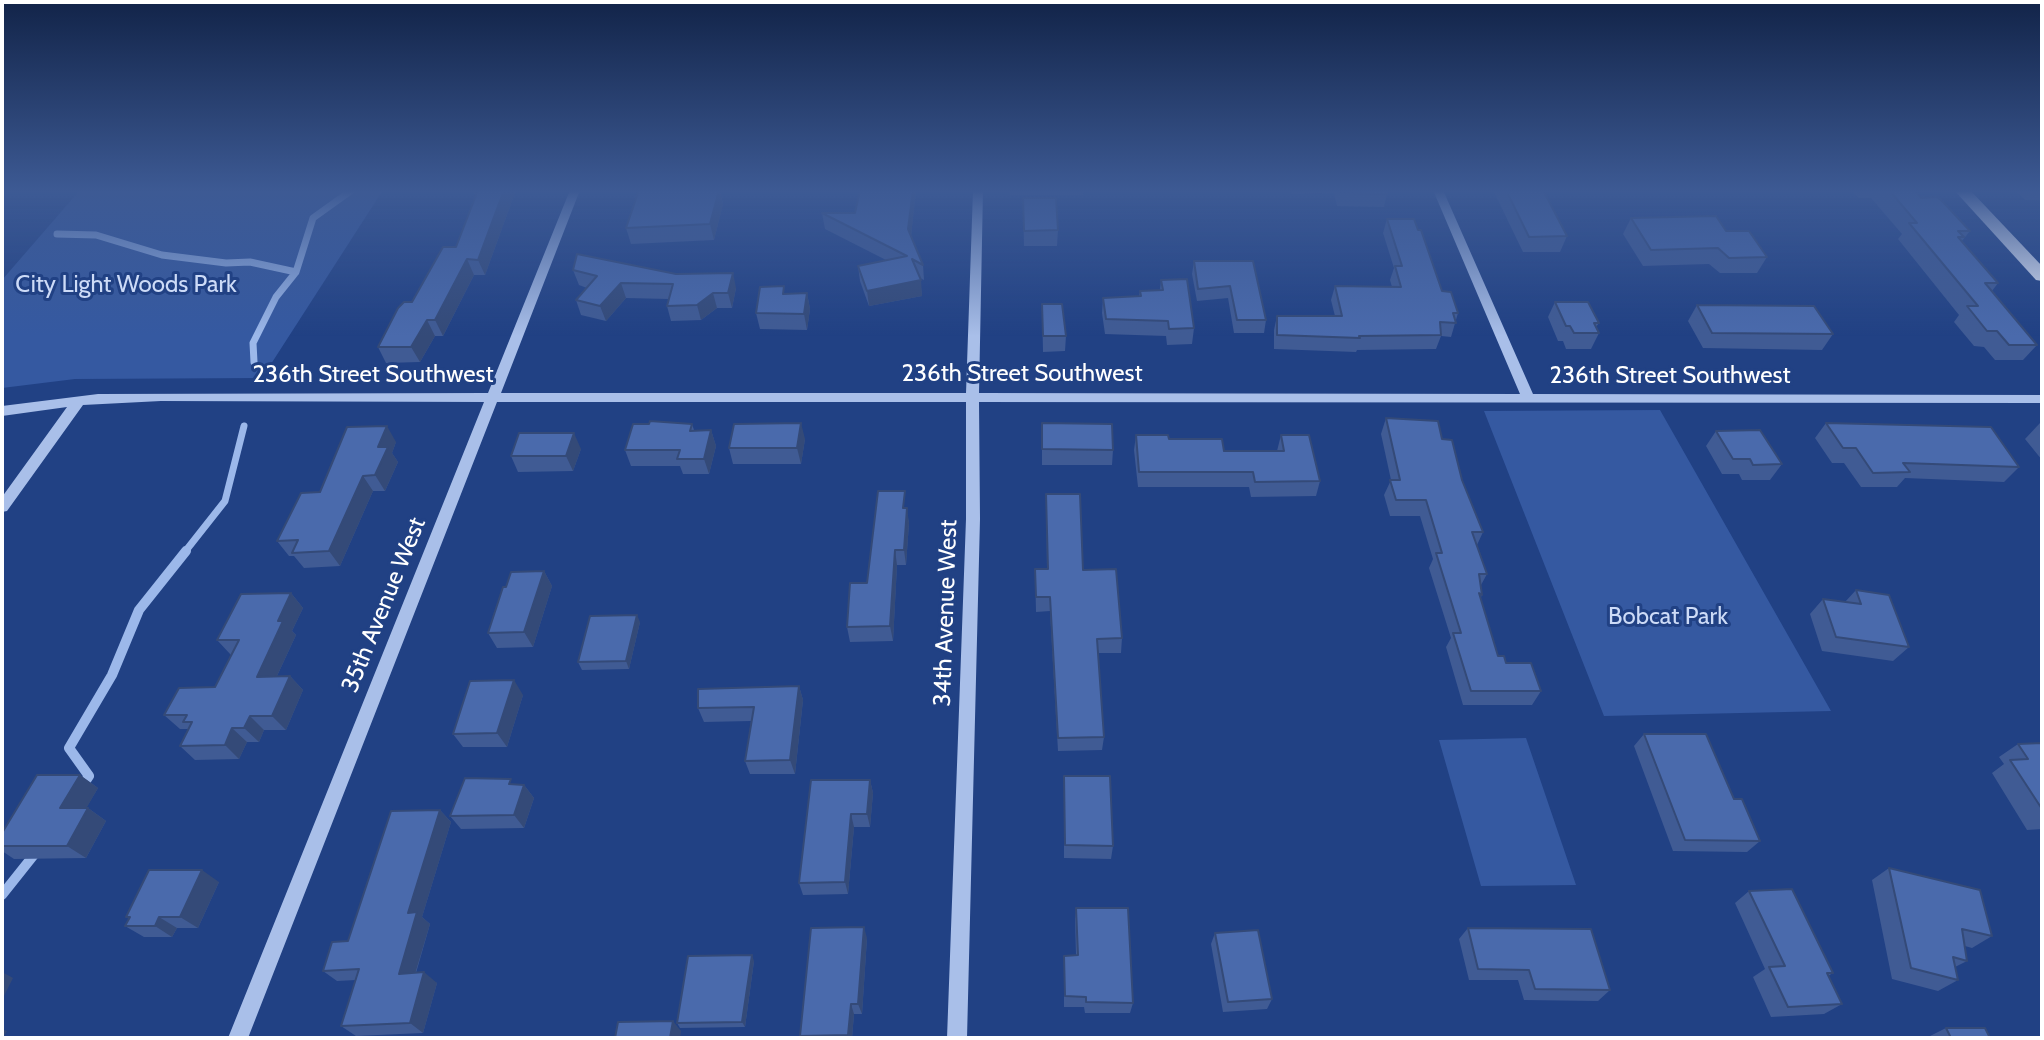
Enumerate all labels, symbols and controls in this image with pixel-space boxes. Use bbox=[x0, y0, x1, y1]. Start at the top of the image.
park label: City Light Woods Park bbox=[15, 271, 237, 299]
street label: 236th Street Southwest bbox=[901, 360, 1143, 388]
street label: 236th Street Southwest bbox=[252, 361, 494, 389]
street label: 236th Street Southwest bbox=[1549, 362, 1791, 390]
street label: 35th Avenue West bbox=[336, 513, 432, 697]
street label: 34th Avenue West bbox=[928, 519, 964, 707]
park label: Bobcat Park bbox=[1608, 603, 1728, 631]

